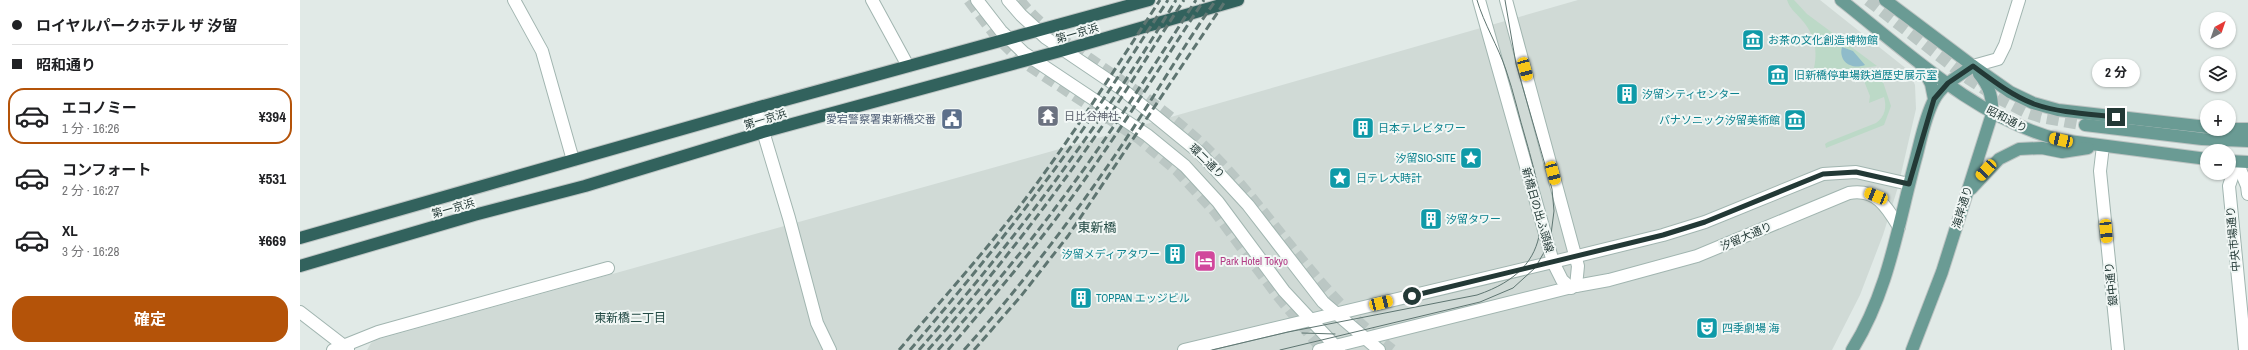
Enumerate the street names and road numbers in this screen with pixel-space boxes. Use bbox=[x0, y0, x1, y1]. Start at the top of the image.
street label: 第一京浜 bbox=[1054, 20, 1100, 46]
street label: 昭和通り bbox=[1984, 103, 2030, 135]
street label: 第一京浜 bbox=[742, 106, 788, 132]
street label: 環二通り bbox=[1186, 141, 1228, 181]
street label: 新橋日の出ふ頭線 bbox=[1519, 166, 1557, 254]
street label: 海岸通り bbox=[1949, 184, 1975, 230]
street label: 第一京浜 bbox=[430, 195, 476, 221]
street label: 中央市場通り bbox=[2223, 206, 2243, 272]
street label: 汐留大通り bbox=[1718, 219, 1774, 253]
street label: 銀中通り bbox=[2102, 261, 2120, 307]

